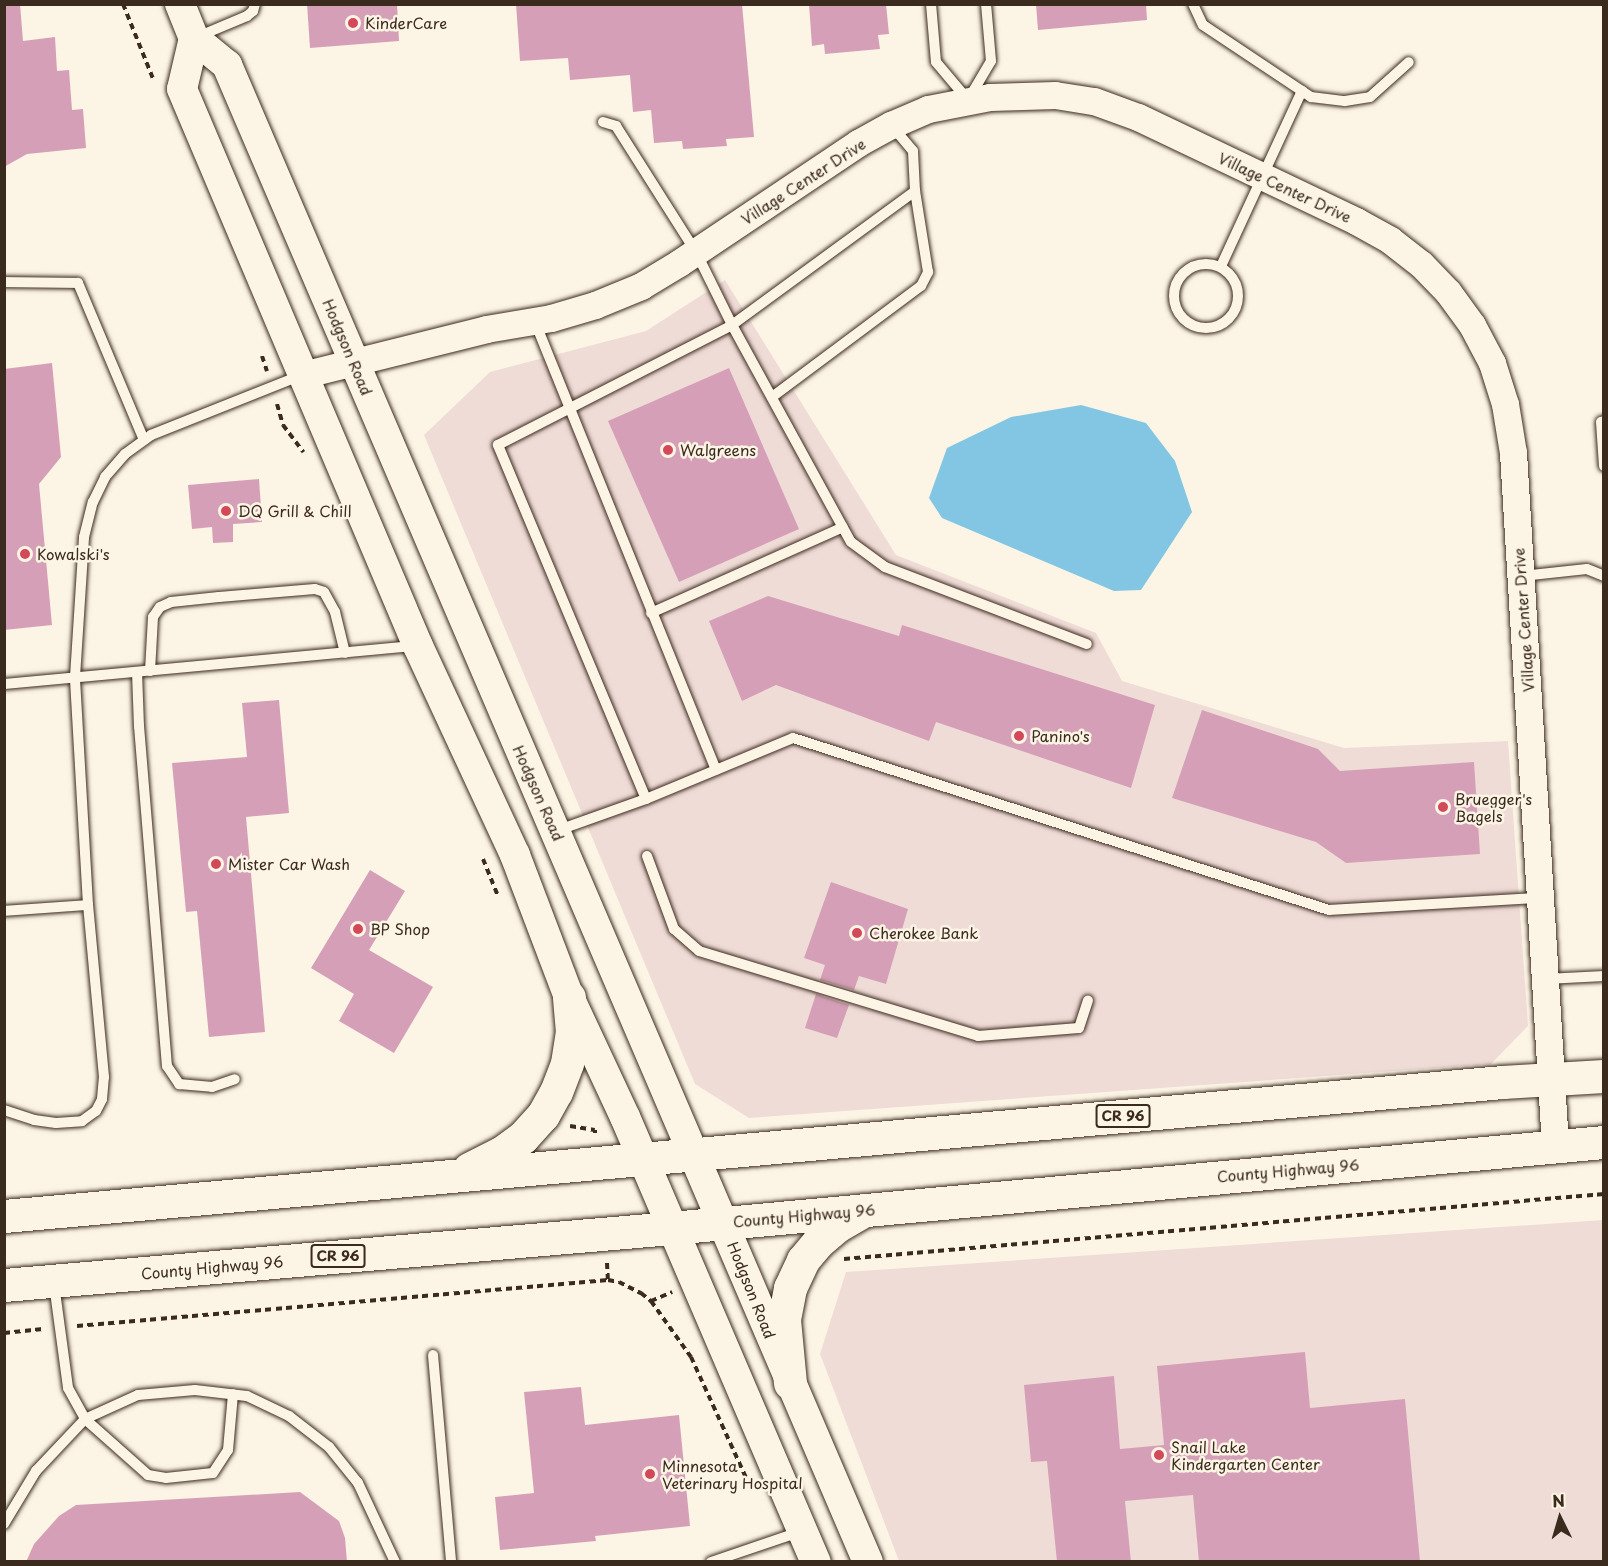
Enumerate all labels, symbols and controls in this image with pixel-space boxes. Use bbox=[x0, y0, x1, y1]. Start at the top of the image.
place label: KinderCare bbox=[365, 14, 447, 32]
marker: KinderCare bbox=[346, 16, 360, 30]
street label: Village Center Drive bbox=[737, 134, 869, 228]
street label: Village Center Drive bbox=[1215, 148, 1355, 226]
street label: Hodgson Road bbox=[320, 296, 376, 398]
place label: Walgreens bbox=[680, 441, 756, 459]
marker: Walgreens bbox=[661, 443, 675, 457]
place label: DQ Grill & Chill bbox=[238, 502, 351, 520]
marker: DQ Grill & Chill bbox=[219, 504, 233, 518]
place label: Kowalski's bbox=[37, 545, 110, 563]
marker: Kowalski's bbox=[18, 547, 32, 561]
street label: Village Center Drive bbox=[1509, 547, 1537, 693]
place label: Panino's bbox=[1031, 727, 1090, 745]
marker: Panino's bbox=[1012, 729, 1026, 743]
street label: Hodgson Road bbox=[510, 742, 568, 844]
place label: Bruegger's Bagels bbox=[1455, 789, 1532, 824]
marker: Bruegger's Bagels bbox=[1436, 800, 1450, 814]
place label: Mister Car Wash bbox=[228, 855, 350, 873]
marker: Mister Car Wash bbox=[209, 857, 223, 871]
place label: BP Shop bbox=[370, 920, 430, 938]
marker: BP Shop bbox=[351, 922, 365, 936]
place label: Cherokee Bank bbox=[869, 924, 979, 942]
marker: Cherokee Bank bbox=[850, 926, 864, 940]
road number: CR 96 bbox=[1094, 1105, 1152, 1127]
street label: County Highway 96 bbox=[1216, 1155, 1360, 1185]
street label: County Highway 96 bbox=[732, 1200, 876, 1230]
street label: Hodgson Road bbox=[724, 1239, 780, 1341]
road number: CR 96 bbox=[310, 1245, 366, 1267]
street label: County Highway 96 bbox=[140, 1252, 284, 1282]
place label: Snail Lake Kindergarten Center bbox=[1171, 1437, 1320, 1472]
marker: Snail Lake Kindergarten Center bbox=[1152, 1448, 1166, 1462]
place label: Minnesota Veterinary Hospital bbox=[662, 1456, 802, 1491]
marker: Minnesota Veterinary Hospital bbox=[643, 1467, 657, 1481]
north arrow bbox=[1530, 1488, 1590, 1548]
text: N bbox=[1551, 1488, 1566, 1513]

